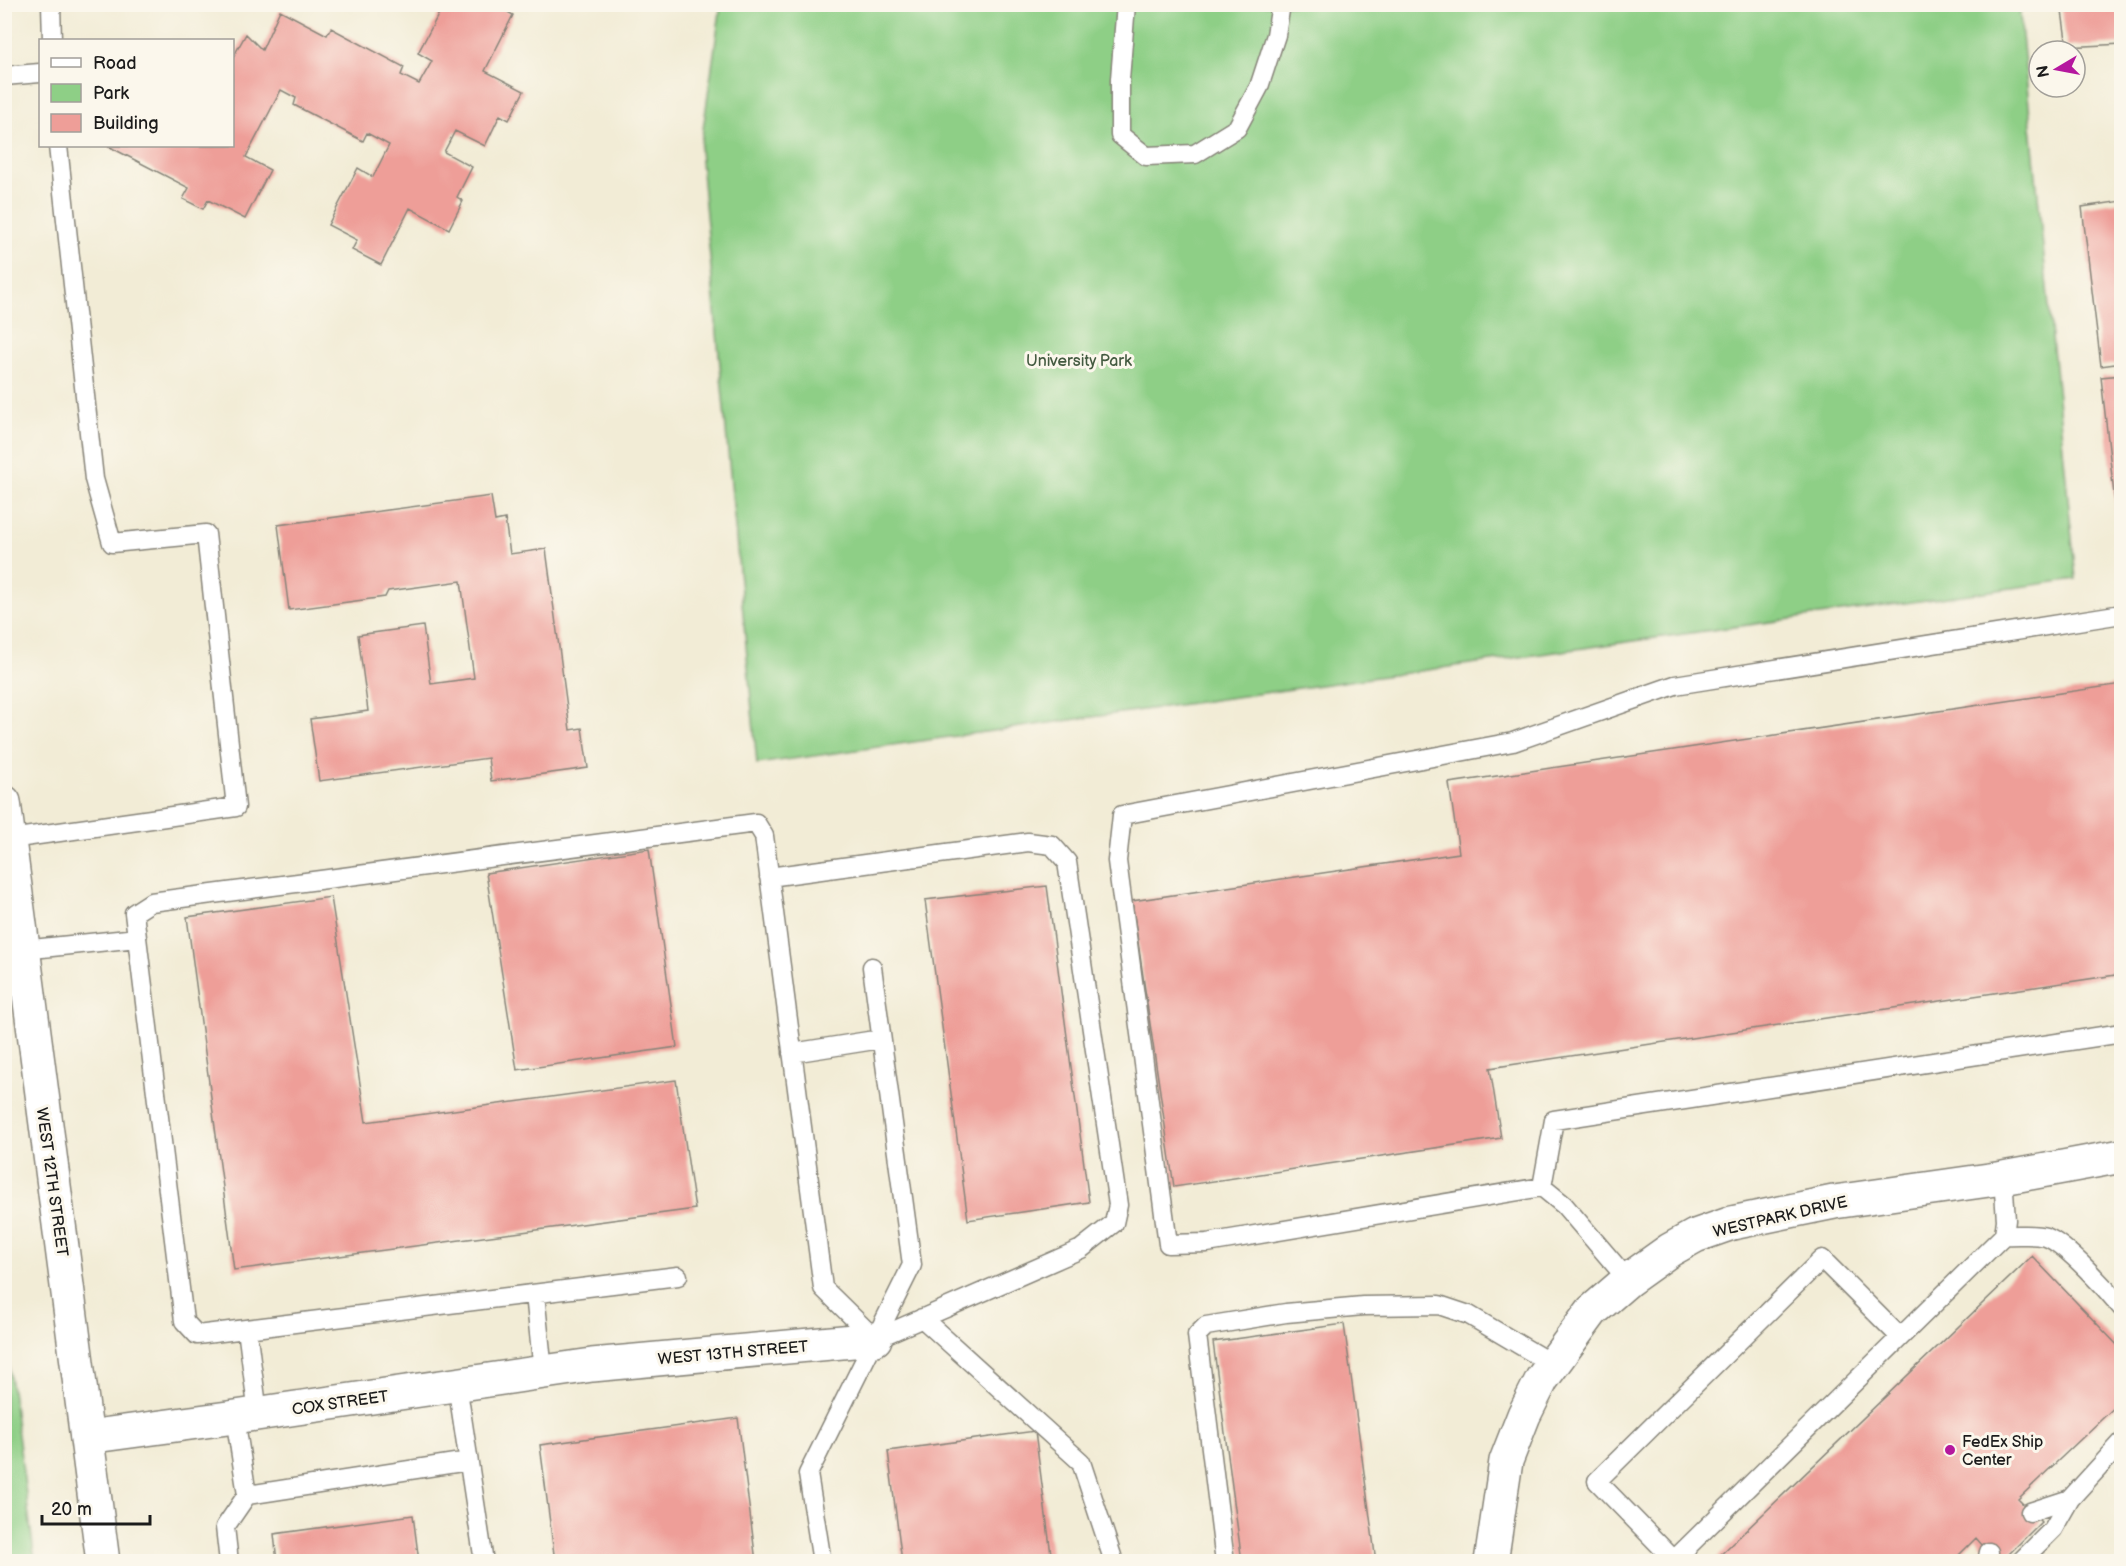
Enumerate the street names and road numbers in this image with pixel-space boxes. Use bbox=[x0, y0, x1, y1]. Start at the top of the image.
street label: WEST 12TH STREET bbox=[32, 1106, 71, 1258]
street label: WESTPARK DRIVE bbox=[1711, 1193, 1849, 1242]
street label: WEST 13TH STREET bbox=[657, 1337, 809, 1370]
street label: COX STREET bbox=[291, 1387, 390, 1420]

